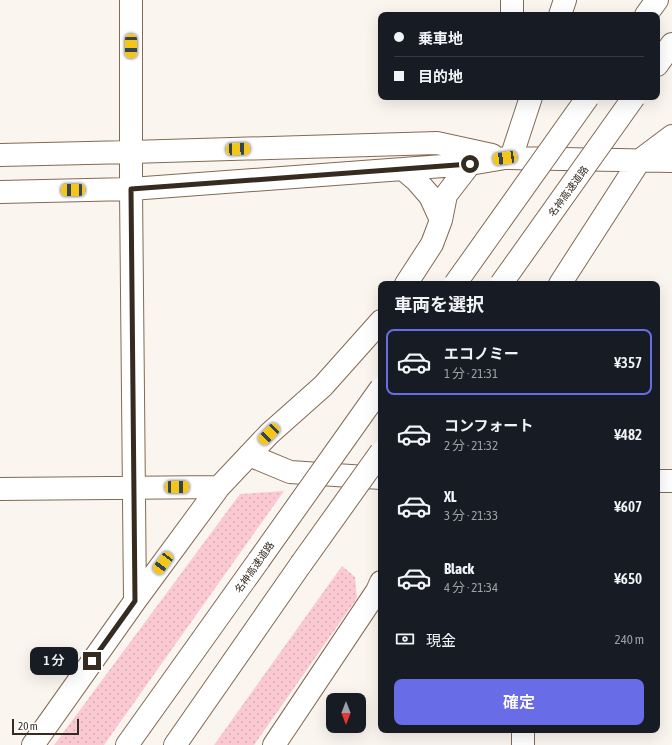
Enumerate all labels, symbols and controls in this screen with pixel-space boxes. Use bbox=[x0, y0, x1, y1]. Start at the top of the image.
text: 乗車地 bbox=[418, 30, 463, 47]
car bbox=[125, 34, 137, 58]
text: 目的地 bbox=[418, 68, 463, 85]
car bbox=[226, 143, 250, 155]
car bbox=[492, 150, 518, 166]
route start bbox=[461, 155, 479, 173]
street label: 名神高速道路 bbox=[546, 164, 590, 219]
car bbox=[61, 184, 85, 196]
text: 車両を選択 bbox=[394, 294, 484, 315]
icon: car bbox=[396, 344, 432, 380]
text: エコノミー bbox=[444, 345, 519, 362]
text: ¥357 bbox=[614, 354, 642, 371]
text: 1 分 · 21:31 bbox=[444, 366, 498, 381]
icon: car bbox=[396, 416, 432, 452]
text: コンフォート bbox=[444, 417, 534, 434]
car bbox=[256, 421, 282, 447]
text: ¥482 bbox=[614, 426, 642, 443]
text: 2 分 · 21:32 bbox=[444, 438, 498, 453]
car bbox=[165, 481, 189, 493]
icon: car bbox=[396, 488, 432, 524]
text: XL bbox=[444, 488, 457, 505]
text: ¥607 bbox=[614, 498, 642, 515]
text: 3 分 · 21:33 bbox=[444, 508, 498, 523]
street label: 名神高速道路 bbox=[233, 540, 276, 595]
car bbox=[151, 550, 175, 576]
icon: car bbox=[396, 560, 432, 596]
text: Black bbox=[444, 560, 474, 577]
text: ¥650 bbox=[614, 570, 642, 587]
text: 4 分 · 21:34 bbox=[444, 580, 498, 595]
icon: cash bbox=[394, 628, 416, 650]
text: 現金 bbox=[426, 632, 456, 649]
text: 240 m bbox=[615, 632, 644, 647]
callout: 1 分 bbox=[30, 647, 78, 675]
route end bbox=[83, 652, 101, 670]
text: 1 分 bbox=[44, 653, 64, 668]
button: 確定 bbox=[394, 679, 644, 725]
north arrow bbox=[326, 693, 366, 733]
map controls bbox=[326, 693, 366, 733]
scale bar bbox=[12, 717, 79, 736]
text: 20 m bbox=[18, 720, 38, 732]

